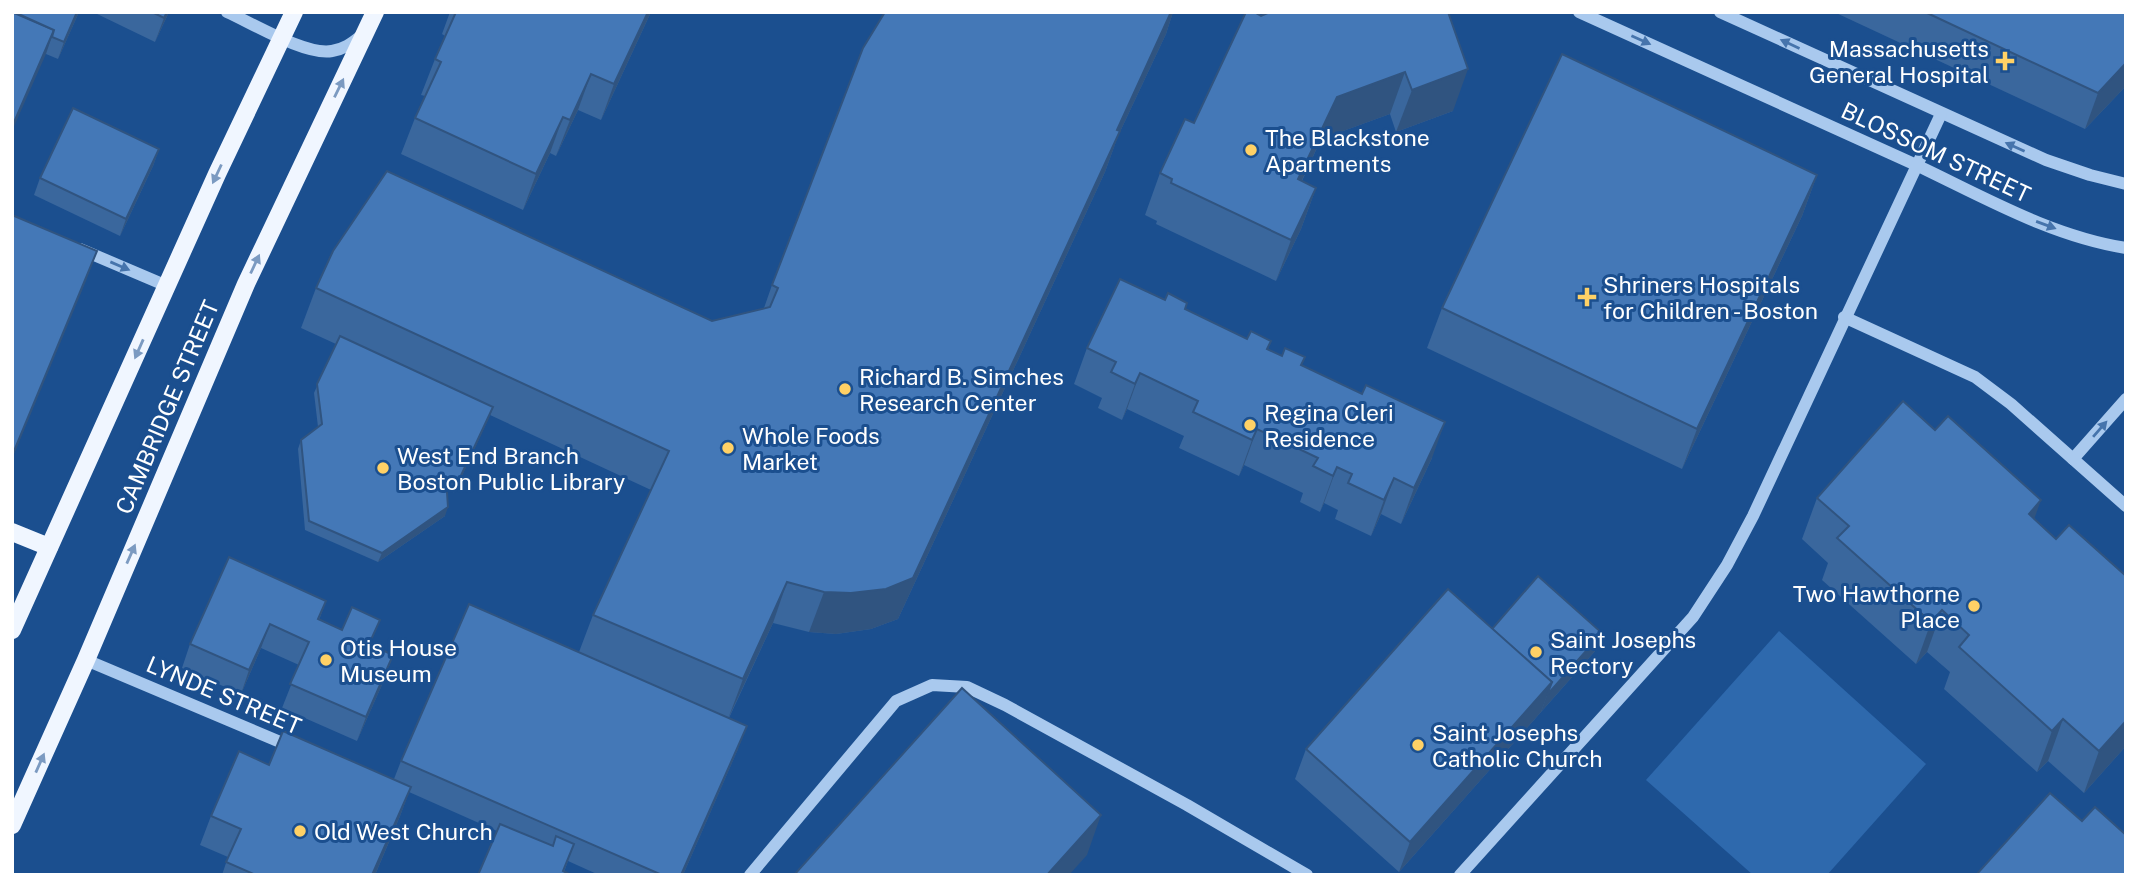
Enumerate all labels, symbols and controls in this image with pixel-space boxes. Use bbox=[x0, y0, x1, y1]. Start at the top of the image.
one-way arrow bbox=[1631, 35, 1652, 46]
place label: Massachusetts General Hospital bbox=[1809, 35, 1989, 88]
one-way arrow bbox=[1780, 38, 1800, 50]
marker: Massachusetts General Hospital bbox=[1995, 51, 2015, 71]
one-way arrow bbox=[333, 78, 344, 98]
street label: BLOSSOM STREET bbox=[1837, 96, 2035, 208]
place label: The Blackstone Apartments bbox=[1265, 124, 1430, 177]
one-way arrow bbox=[2005, 141, 2025, 153]
marker: The Blackstone Apartments bbox=[1243, 142, 1259, 158]
one-way arrow bbox=[211, 164, 223, 184]
one-way arrow bbox=[2035, 219, 2056, 230]
one-way arrow bbox=[249, 254, 261, 274]
one-way arrow bbox=[109, 261, 130, 272]
place label: Shriners Hospitals for Children - Boston bbox=[1603, 271, 1818, 324]
marker: Shriners Hospitals for Children - Boston bbox=[1577, 287, 1597, 307]
street label: CAMBRIDGE STREET bbox=[110, 296, 224, 518]
one-way arrow bbox=[133, 338, 144, 359]
place label: Richard B. Simches Research Center bbox=[859, 363, 1064, 416]
marker: Richard B. Simches Research Center bbox=[837, 381, 853, 397]
place label: Regina Cleri Residence bbox=[1264, 399, 1394, 452]
marker: Regina Cleri Residence bbox=[1242, 417, 1258, 433]
one-way arrow bbox=[2092, 420, 2108, 438]
place label: Whole Foods Market bbox=[742, 422, 880, 475]
marker: Whole Foods Market bbox=[720, 440, 736, 456]
place label: West End Branch Boston Public Library bbox=[397, 442, 625, 495]
marker: West End Branch Boston Public Library bbox=[375, 460, 391, 476]
one-way arrow bbox=[126, 544, 137, 565]
place label: Two Hawthorne Place bbox=[1793, 580, 1960, 633]
marker: Two Hawthorne Place bbox=[1966, 598, 1982, 614]
place label: Saint Josephs Rectory bbox=[1550, 626, 1696, 679]
place label: Otis House Museum bbox=[340, 634, 457, 687]
marker: Saint Josephs Rectory bbox=[1528, 644, 1544, 660]
street label: LYNDE STREET bbox=[143, 650, 306, 740]
marker: Otis House Museum bbox=[318, 652, 334, 668]
place label: Saint Josephs Catholic Church bbox=[1432, 719, 1603, 772]
marker: Saint Josephs Catholic Church bbox=[1410, 737, 1426, 753]
one-way arrow bbox=[34, 753, 46, 773]
place label: Old West Church bbox=[314, 818, 493, 845]
marker: Old West Church bbox=[292, 823, 308, 839]

